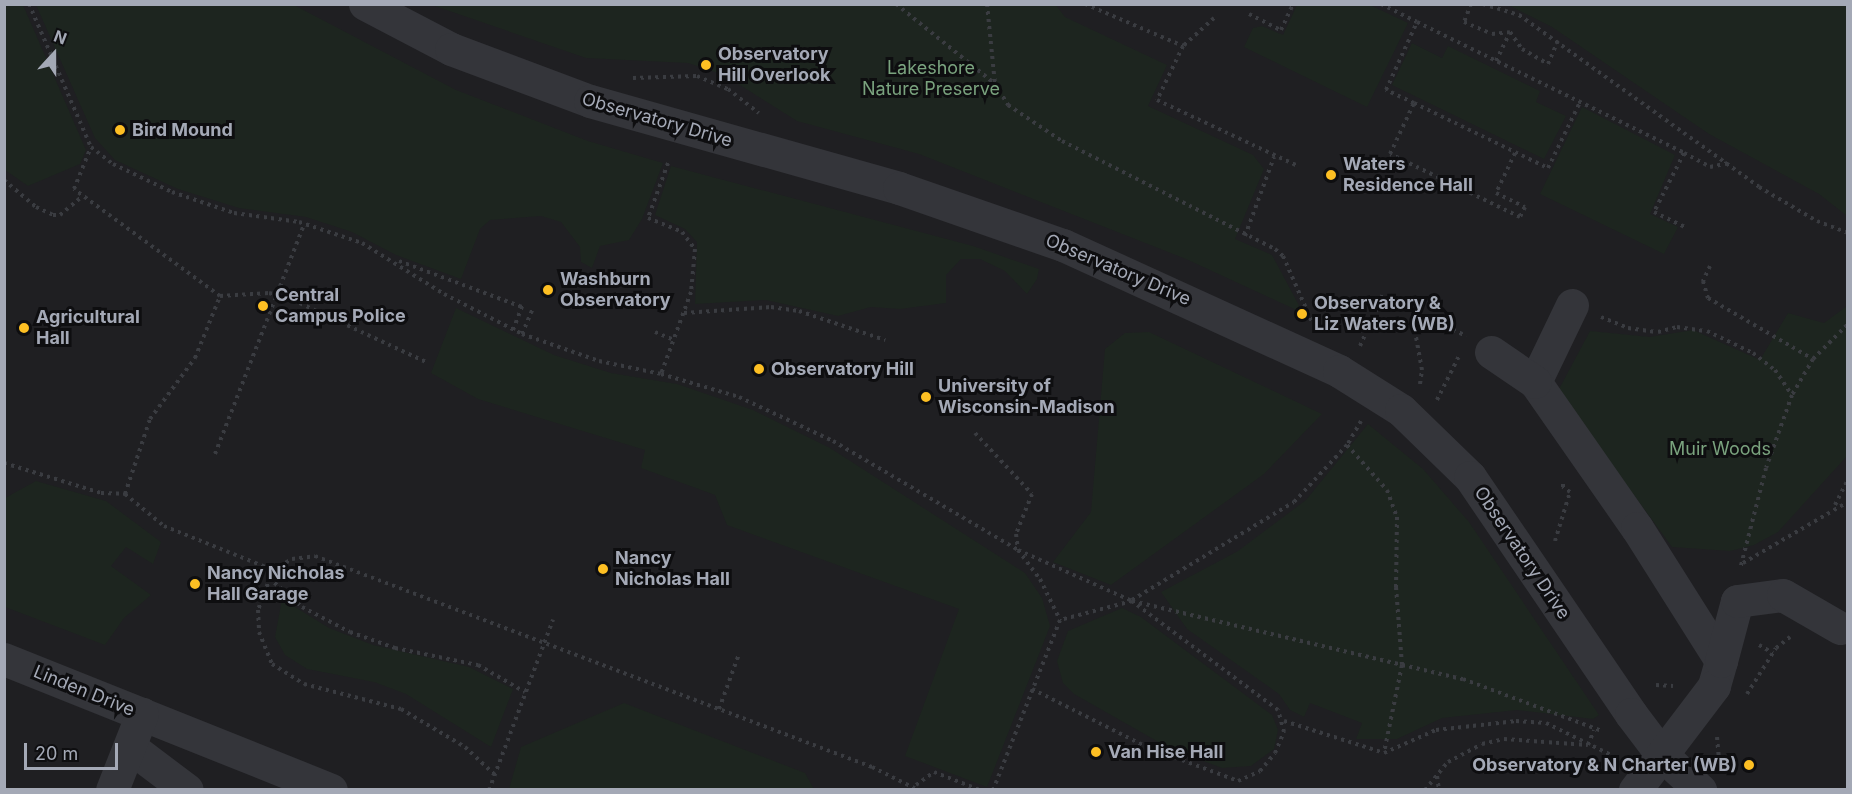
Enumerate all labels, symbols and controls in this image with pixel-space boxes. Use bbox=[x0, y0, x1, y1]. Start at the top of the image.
north arrow bbox=[24, 24, 84, 84]
text: N bbox=[51, 26, 70, 49]
place label: Observatory Hill Overlook bbox=[718, 44, 830, 86]
marker: Observatory Hill Overlook bbox=[699, 58, 713, 72]
park label: Lakeshore Nature Preserve bbox=[862, 58, 1000, 100]
street label: Observatory Drive bbox=[579, 88, 735, 152]
place label: Bird Mound bbox=[132, 119, 233, 141]
marker: Bird Mound bbox=[113, 123, 127, 137]
place label: Waters Residence Hall bbox=[1343, 154, 1473, 196]
marker: Waters Residence Hall bbox=[1324, 168, 1338, 182]
street label: Observatory Drive bbox=[1042, 230, 1194, 310]
place label: Washburn Observatory bbox=[560, 269, 671, 312]
marker: Washburn Observatory bbox=[541, 283, 555, 297]
place label: Central Campus Police bbox=[275, 285, 406, 328]
place label: Observatory & Liz Waters (WB) bbox=[1314, 293, 1455, 336]
marker: Central Campus Police bbox=[256, 299, 270, 313]
place label: Agricultural Hall bbox=[36, 307, 140, 350]
marker: Observatory & Liz Waters (WB) bbox=[1295, 307, 1309, 321]
marker: Agricultural Hall bbox=[17, 321, 31, 335]
place label: Observatory Hill bbox=[771, 358, 914, 380]
marker: Observatory Hill bbox=[752, 362, 766, 376]
place label: University of Wisconsin-Madison bbox=[938, 376, 1115, 418]
marker: University of Wisconsin-Madison bbox=[919, 390, 933, 404]
park label: Muir Woods bbox=[1669, 438, 1771, 460]
street label: Observatory Drive bbox=[1470, 483, 1574, 623]
place label: Nancy Nicholas Hall bbox=[615, 548, 730, 590]
marker: Nancy Nicholas Hall bbox=[596, 562, 610, 576]
place label: Nancy Nicholas Hall Garage bbox=[207, 563, 345, 606]
marker: Nancy Nicholas Hall Garage bbox=[188, 577, 202, 591]
street label: Linden Drive bbox=[30, 661, 138, 721]
scale bar bbox=[27, 731, 122, 769]
place label: Van Hise Hall bbox=[1108, 741, 1223, 763]
text: 20 m bbox=[35, 743, 78, 764]
marker: Van Hise Hall bbox=[1089, 745, 1103, 759]
place label: Observatory & N Charter (WB) bbox=[1472, 754, 1737, 776]
marker: Observatory & N Charter (WB) bbox=[1742, 758, 1756, 772]

